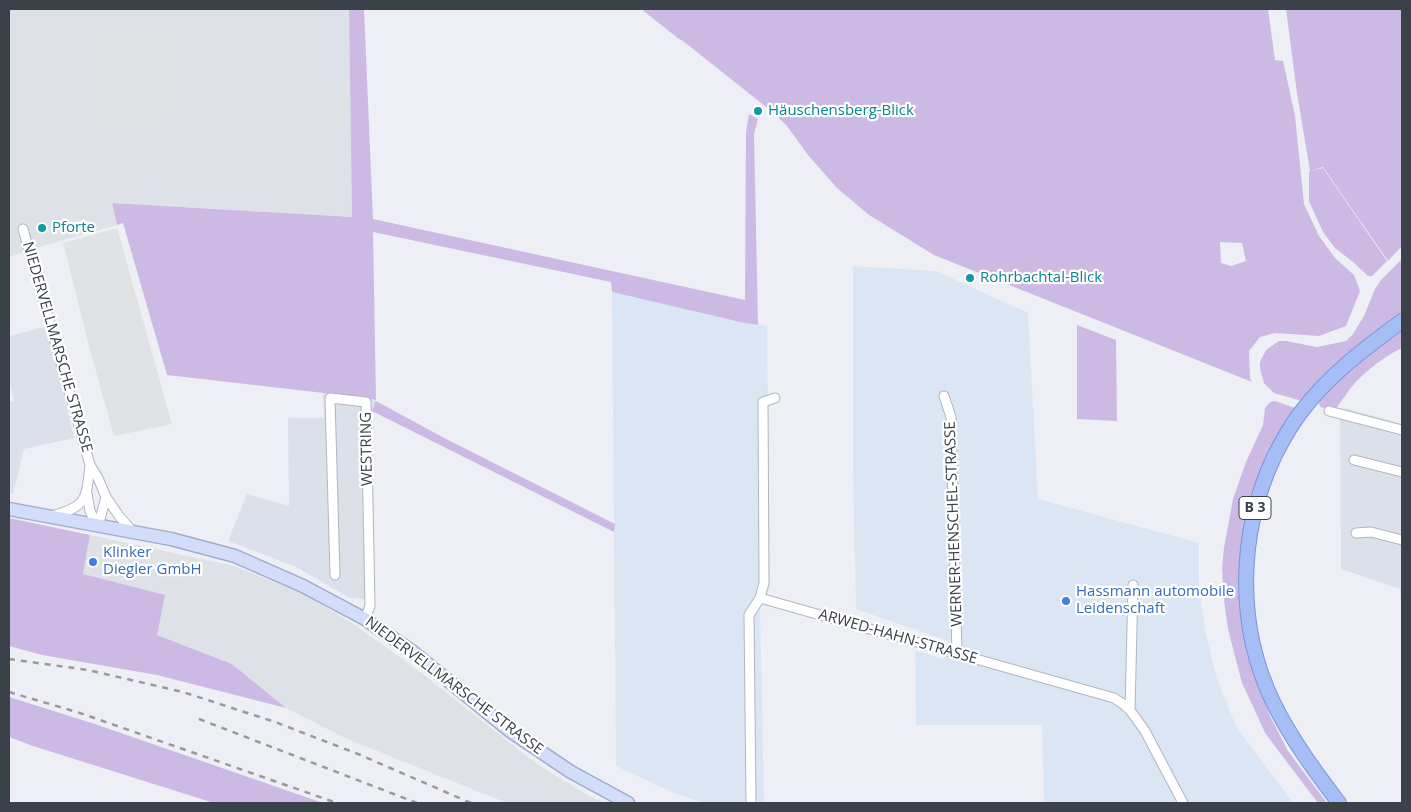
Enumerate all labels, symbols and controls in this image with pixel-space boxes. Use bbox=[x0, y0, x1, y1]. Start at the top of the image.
place label: Häuschensberg-Blick bbox=[768, 102, 914, 120]
marker: Häuschensberg-Blick bbox=[752, 105, 764, 117]
place label: Pforte bbox=[52, 219, 95, 237]
marker: Pforte bbox=[36, 222, 48, 234]
street label: NIEDERVELLMARSCHE STRASSE bbox=[18, 240, 96, 454]
place label: Rohrbachtal-Blick bbox=[980, 269, 1102, 287]
marker: Rohrbachtal-Blick bbox=[964, 272, 976, 284]
street label: WESTRING bbox=[357, 412, 377, 486]
street label: WERNER-HENSCHEL-STRASSE bbox=[941, 421, 967, 627]
road number: B 3 bbox=[1239, 496, 1271, 520]
place label: Klinker Diegler GmbH bbox=[103, 544, 202, 579]
marker: Klinker Diegler GmbH bbox=[87, 556, 99, 568]
place label: Hassmann automobile Leidenschaft bbox=[1076, 583, 1234, 618]
marker: Hassmann automobile Leidenschaft bbox=[1060, 595, 1072, 607]
street label: ARWED-HAHN-STRASSE bbox=[817, 606, 979, 668]
street label: NIEDERVELLMARSCHE STRASSE bbox=[361, 613, 547, 759]

